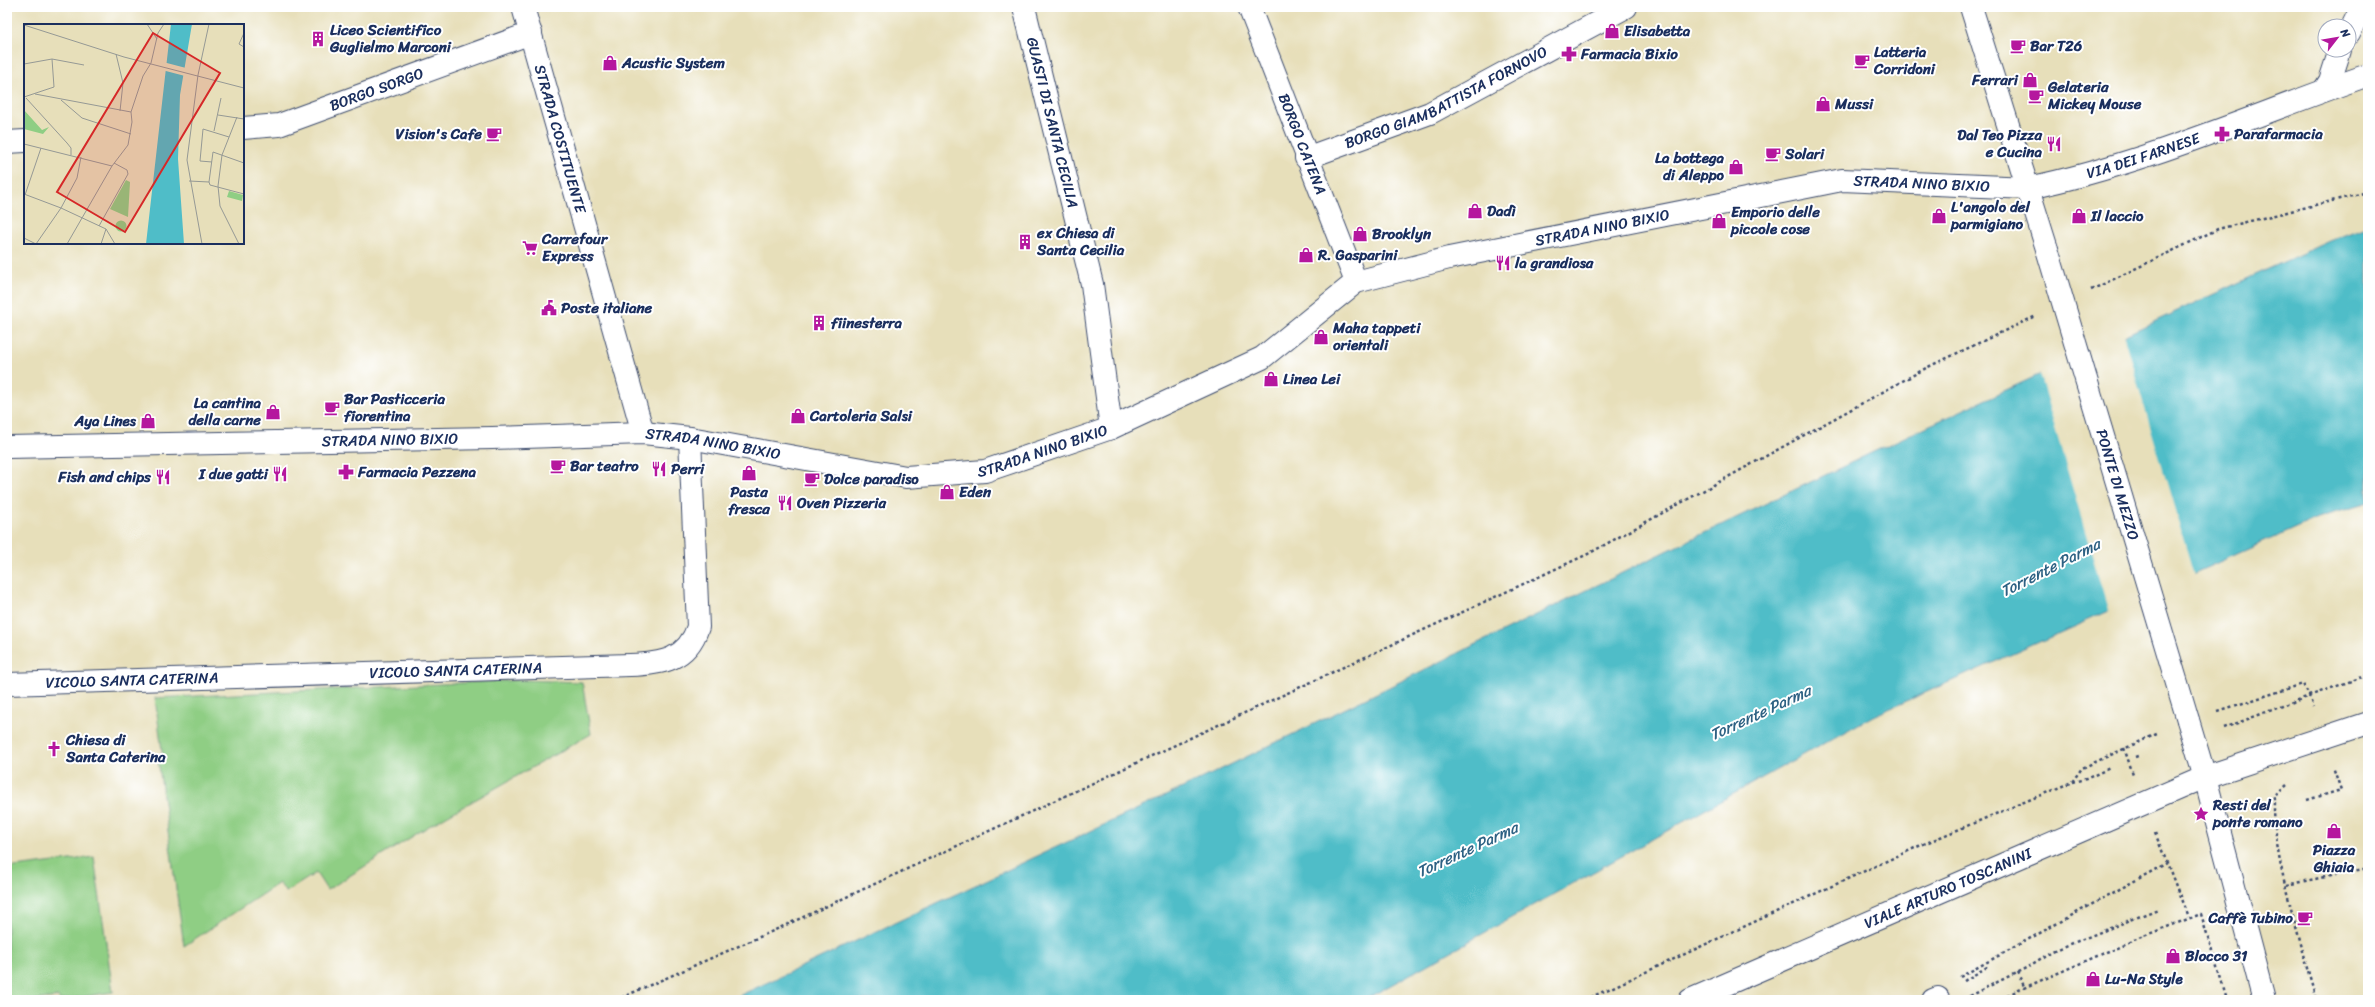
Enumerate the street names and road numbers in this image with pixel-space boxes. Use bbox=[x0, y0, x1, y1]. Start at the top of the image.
street label: GUASTI DI SANTA CECILIA bbox=[1019, 34, 1086, 211]
street label: BORGO GIAMBATTISTA FORNOVO bbox=[1341, 39, 1553, 156]
street label: BORGO SORGO bbox=[326, 60, 428, 119]
street label: STRADA COSTITUENTE bbox=[527, 61, 594, 218]
street label: BORGO CATENA bbox=[1271, 89, 1334, 199]
street label: VIA DEI FARNESE bbox=[2083, 125, 2205, 186]
street label: STRADA NINO BIXIO bbox=[1853, 168, 1991, 199]
street label: STRADA NINO BIXIO bbox=[1533, 201, 1672, 254]
street label: STRADA NINO BIXIO bbox=[977, 417, 1112, 485]
street label: STRADA NINO BIXIO bbox=[644, 420, 783, 467]
street label: STRADA NINO BIXIO bbox=[321, 426, 459, 454]
street label: PONTE DI MEZZO bbox=[2089, 426, 2147, 544]
street label: VICOLO SANTA CATERINA bbox=[369, 655, 543, 686]
street label: VICOLO SANTA CATERINA bbox=[45, 665, 219, 696]
street label: VIALE ARTURO TOSCANINI bbox=[1860, 840, 2037, 936]

